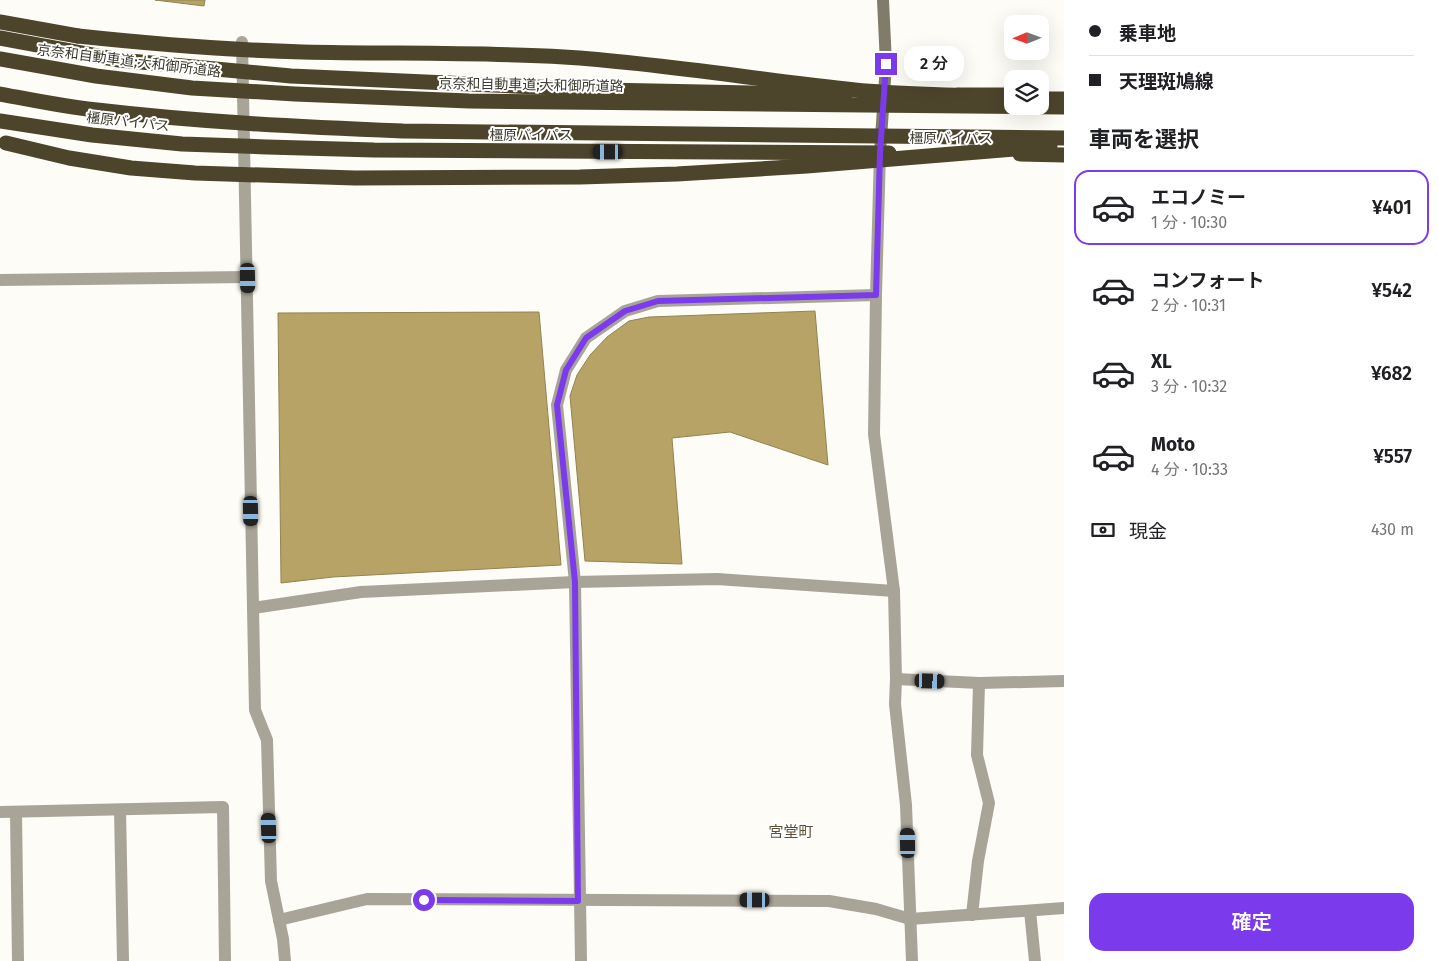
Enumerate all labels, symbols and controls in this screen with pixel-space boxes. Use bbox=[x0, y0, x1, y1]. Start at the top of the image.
north arrow bbox=[1004, 15, 1049, 60]
map controls bbox=[1004, 15, 1049, 115]
text: 乗車地 bbox=[1119, 22, 1176, 45]
street label: 京奈和自動車道;大和御所道路 bbox=[36, 41, 222, 81]
callout: 2 分 bbox=[904, 46, 964, 82]
route end bbox=[875, 53, 897, 75]
text: 2 分 bbox=[920, 54, 948, 73]
button: layers bbox=[1004, 70, 1049, 115]
text: 天理斑鳩線 bbox=[1119, 70, 1214, 93]
street label: 京奈和自動車道;大和御所道路 bbox=[438, 75, 624, 95]
street label: 橿原バイパス bbox=[85, 109, 171, 135]
text: 車両を選択 bbox=[1089, 126, 1199, 153]
street label: 橿原バイパス bbox=[489, 127, 573, 144]
street label: 橿原バイパス bbox=[909, 130, 993, 147]
car bbox=[593, 145, 623, 160]
icon: car bbox=[1091, 185, 1136, 230]
text: エコノミー bbox=[1151, 186, 1246, 209]
text: ¥401 bbox=[1372, 196, 1412, 219]
text: 1 分 · 10:30 bbox=[1151, 213, 1227, 232]
car bbox=[240, 263, 255, 293]
icon: car bbox=[1091, 268, 1136, 313]
text: コンフォート bbox=[1151, 269, 1264, 292]
text: ¥542 bbox=[1372, 279, 1412, 302]
text: 2 分 · 10:31 bbox=[1151, 296, 1226, 315]
text: XL bbox=[1151, 350, 1172, 373]
icon: car bbox=[1091, 351, 1136, 396]
text: ¥682 bbox=[1371, 362, 1412, 385]
text: 3 分 · 10:32 bbox=[1151, 377, 1227, 396]
text: Moto bbox=[1151, 433, 1195, 456]
icon: car bbox=[1091, 434, 1136, 479]
text: ¥557 bbox=[1373, 445, 1412, 468]
text: 4 分 · 10:33 bbox=[1151, 460, 1228, 479]
car bbox=[243, 496, 258, 526]
icon: cash bbox=[1089, 516, 1117, 544]
text: 現金 bbox=[1129, 520, 1167, 543]
text: 430 m bbox=[1371, 520, 1414, 539]
car bbox=[914, 673, 945, 689]
car bbox=[260, 813, 277, 843]
district label: 宮堂町 bbox=[768, 823, 814, 841]
car bbox=[900, 828, 915, 858]
route start bbox=[413, 889, 435, 911]
car bbox=[740, 893, 770, 908]
button: 確定 bbox=[1089, 893, 1414, 951]

